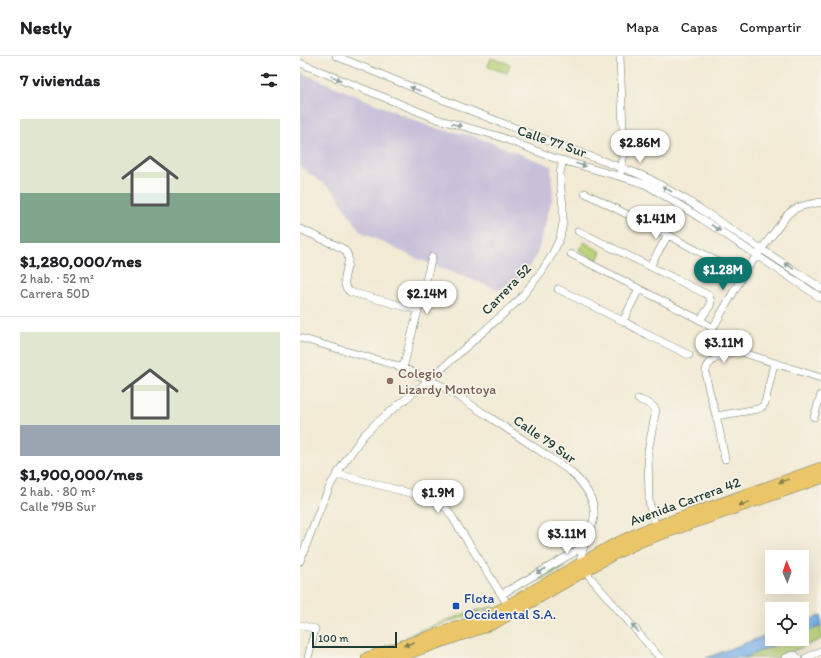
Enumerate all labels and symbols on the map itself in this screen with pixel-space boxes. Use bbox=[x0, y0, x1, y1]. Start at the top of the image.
one-way arrow bbox=[331, 75, 343, 81]
one-way arrow bbox=[409, 85, 421, 91]
one-way arrow bbox=[451, 122, 463, 128]
street label: Calle 77 Sur bbox=[515, 122, 589, 161]
pin: $2.86M bbox=[607, 130, 673, 164]
one-way arrow bbox=[575, 162, 587, 168]
one-way arrow bbox=[661, 185, 673, 192]
pin: $1.41M bbox=[623, 206, 689, 240]
one-way arrow bbox=[711, 224, 722, 232]
pin: $1.28M bbox=[690, 257, 756, 291]
street label: Carrera 52 bbox=[478, 260, 535, 318]
one-way arrow bbox=[783, 262, 794, 270]
pin: $2.14M bbox=[394, 281, 460, 315]
pin: $3.11M bbox=[691, 330, 757, 364]
place label: Colegio Lizardy Montoya bbox=[398, 365, 496, 398]
marker: Colegio Lizardy Montoya bbox=[385, 376, 395, 386]
street label: Calle 79 Sur bbox=[510, 412, 580, 467]
street label: Avenida Carrera 42 bbox=[628, 473, 743, 529]
one-way arrow bbox=[778, 478, 790, 484]
pin: $1.9M bbox=[410, 480, 466, 514]
one-way arrow bbox=[738, 501, 750, 507]
pin: $3.11M bbox=[534, 521, 600, 555]
north arrow bbox=[765, 550, 809, 594]
one-way arrow bbox=[535, 568, 547, 575]
place label: Flota Occidental S.A. bbox=[464, 590, 556, 623]
marker: Flota Occidental S.A. bbox=[451, 601, 461, 611]
one-way arrow bbox=[631, 624, 640, 633]
scale bar bbox=[312, 630, 397, 649]
one-way arrow bbox=[403, 641, 415, 647]

